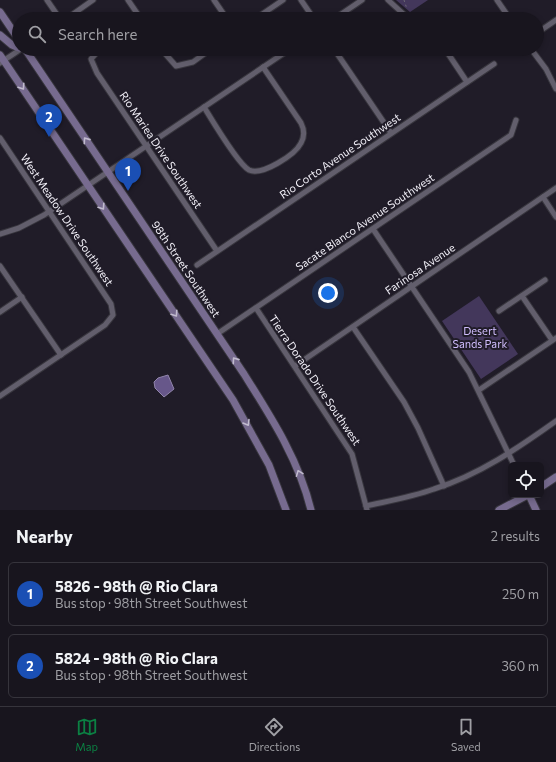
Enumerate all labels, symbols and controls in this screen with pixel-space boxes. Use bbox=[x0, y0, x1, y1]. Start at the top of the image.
search box bbox=[12, 12, 544, 56]
icon: search bbox=[26, 23, 48, 45]
text: Search here bbox=[58, 25, 137, 43]
one-way arrow bbox=[17, 83, 25, 90]
street label: Rio Mariea Drive Southwest bbox=[117, 89, 206, 211]
pin: 2 bbox=[36, 104, 62, 137]
street label: Rio Corto Avenue Southwest bbox=[277, 110, 403, 201]
one-way arrow bbox=[83, 137, 91, 144]
street label: West Meadow Drive Southwest bbox=[18, 151, 117, 288]
pin: 1 bbox=[115, 158, 141, 191]
street label: Sacate Blanco Avenue Southwest bbox=[293, 170, 437, 273]
one-way arrow bbox=[97, 203, 105, 210]
street label: 98th Street Southwest bbox=[149, 218, 224, 320]
street label: Farinosa Avenue bbox=[382, 240, 457, 297]
your location bbox=[318, 283, 338, 303]
one-way arrow bbox=[170, 310, 178, 317]
street label: Tierra Dorado Drive Southwest bbox=[267, 312, 364, 448]
park label: Desert Sands Park bbox=[453, 324, 508, 350]
one-way arrow bbox=[232, 357, 240, 364]
one-way arrow bbox=[242, 419, 249, 426]
map controls bbox=[508, 462, 544, 498]
button: locate bbox=[508, 462, 544, 498]
one-way arrow bbox=[295, 470, 303, 477]
text: Nearby bbox=[16, 526, 73, 547]
text: 2 results bbox=[491, 528, 540, 544]
text: 5826 - 98th @ Rio Clara bbox=[55, 577, 218, 595]
text: 1 bbox=[27, 586, 33, 602]
text: 250 m bbox=[502, 586, 539, 602]
text: Bus stop · 98th Street Southwest bbox=[55, 595, 248, 611]
text: 5824 - 98th @ Rio Clara bbox=[55, 649, 218, 667]
text: 2 bbox=[26, 658, 34, 674]
text: 360 m bbox=[501, 658, 539, 674]
text: Bus stop · 98th Street Southwest bbox=[55, 667, 248, 683]
tab: Map bbox=[75, 716, 98, 753]
tab: Directions bbox=[249, 716, 300, 753]
tab: Saved bbox=[451, 716, 481, 753]

